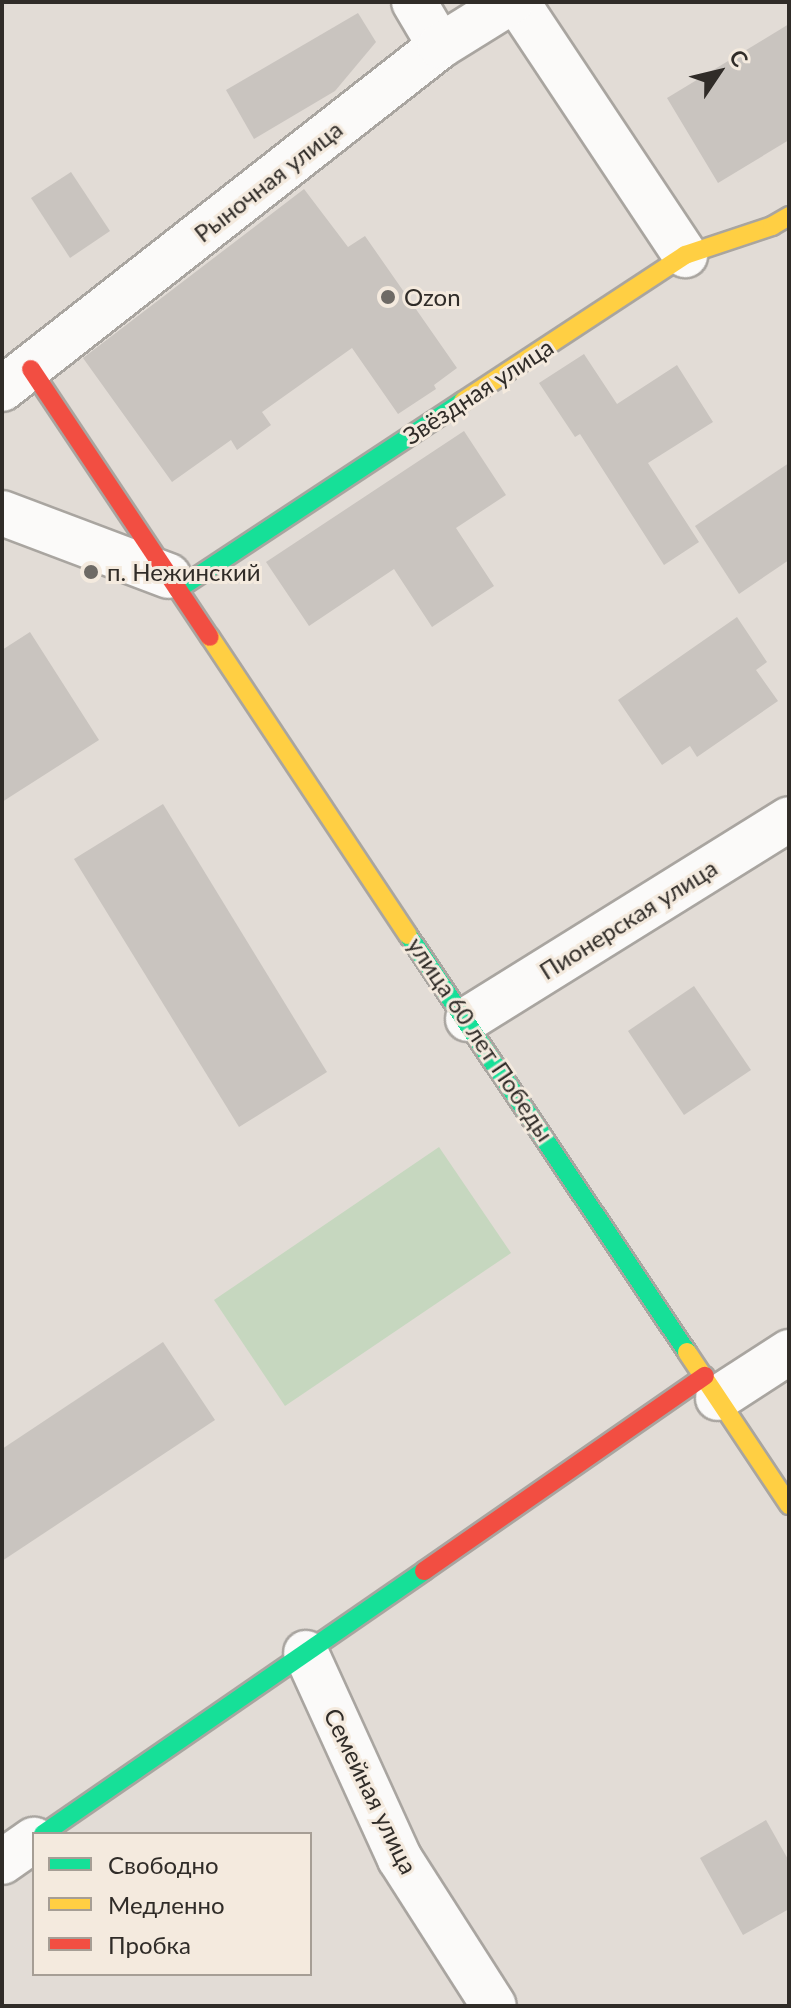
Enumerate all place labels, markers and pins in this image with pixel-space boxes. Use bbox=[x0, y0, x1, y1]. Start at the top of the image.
place label: Ozon bbox=[404, 283, 461, 311]
marker: Ozon bbox=[379, 288, 397, 306]
place label: п. Нежинский bbox=[107, 558, 261, 586]
marker: п. Нежинский bbox=[82, 563, 100, 581]

